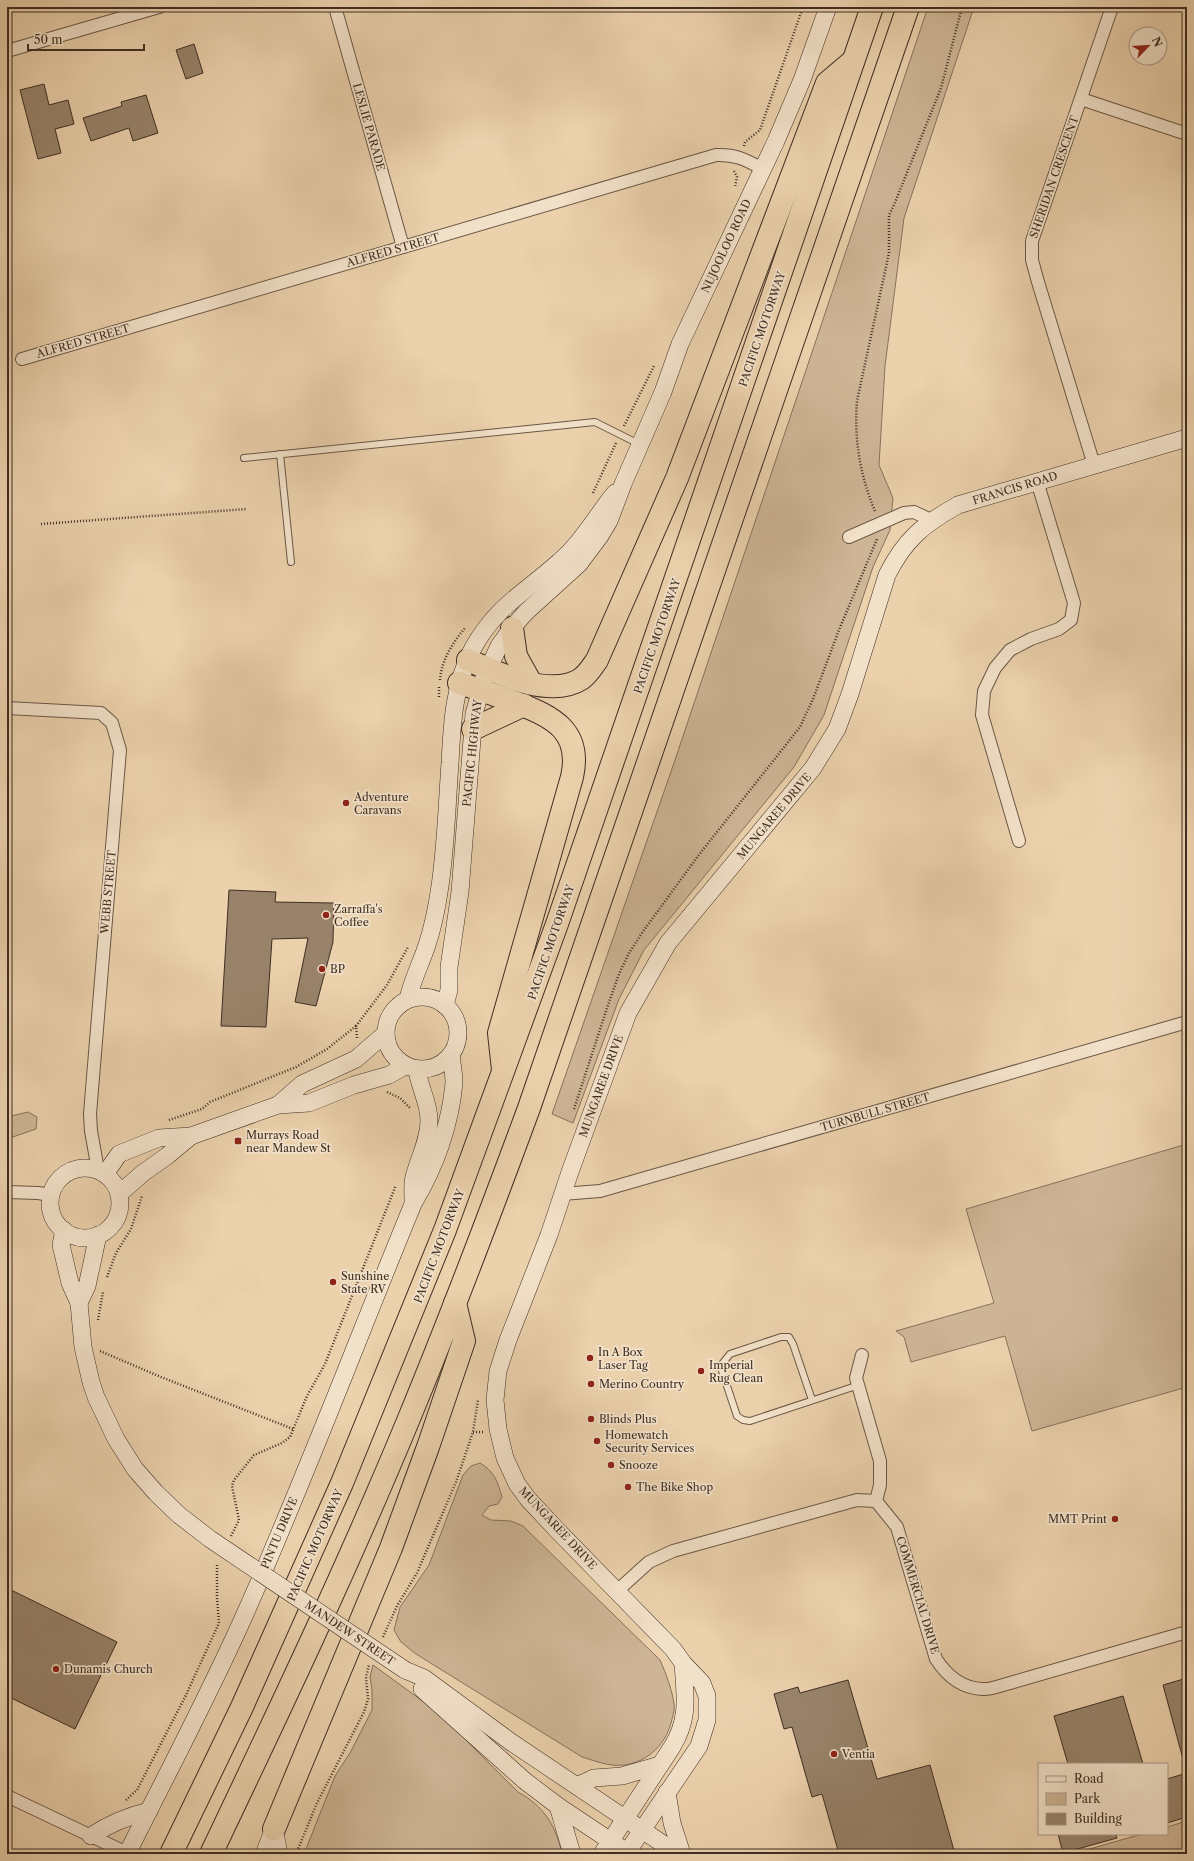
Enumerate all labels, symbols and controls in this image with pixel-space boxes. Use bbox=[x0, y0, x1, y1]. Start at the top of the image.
scale bar bbox=[28, 26, 144, 52]
north arrow bbox=[1128, 26, 1168, 66]
text: 50 m bbox=[34, 32, 63, 47]
text: N bbox=[1149, 34, 1166, 49]
street label: LESLIE PARADE bbox=[350, 81, 388, 173]
street label: SHERIDAN CRESCENT bbox=[1026, 113, 1082, 240]
street label: NUJOOLOO ROAD bbox=[698, 197, 754, 295]
street label: ALFRED STREET bbox=[344, 230, 442, 270]
street label: PACIFIC MOTORWAY bbox=[736, 269, 788, 388]
street label: ALFRED STREET bbox=[34, 321, 132, 361]
street label: FRANCIS ROAD bbox=[971, 468, 1059, 508]
street label: PACIFIC MOTORWAY bbox=[631, 576, 683, 695]
street label: PACIFIC HIGHWAY bbox=[459, 698, 485, 807]
street label: MUNGAREE DRIVE bbox=[734, 770, 814, 862]
place label: Adventure Caravans bbox=[353, 790, 409, 817]
marker: Adventure Caravans bbox=[341, 798, 351, 808]
street label: WEBB STREET bbox=[97, 849, 119, 936]
street label: PACIFIC MOTORWAY bbox=[525, 882, 577, 1001]
place label: Zarraffa's Coffee bbox=[334, 902, 383, 929]
marker: Zarraffa's Coffee bbox=[321, 910, 331, 920]
place label: BP bbox=[330, 962, 345, 976]
marker: BP bbox=[317, 964, 327, 974]
street label: MUNGAREE DRIVE bbox=[576, 1032, 626, 1139]
street label: TURNBULL STREET bbox=[819, 1089, 932, 1134]
place label: Murrays Road near Mandew St bbox=[246, 1128, 331, 1155]
marker: Murrays Road near Mandew St bbox=[233, 1136, 243, 1146]
street label: PACIFIC MOTORWAY bbox=[411, 1187, 467, 1305]
place label: Sunshine State RV bbox=[341, 1269, 389, 1296]
marker: Sunshine State RV bbox=[328, 1277, 338, 1287]
place label: In A Box Laser Tag bbox=[598, 1345, 648, 1372]
marker: In A Box Laser Tag bbox=[585, 1353, 595, 1363]
place label: Imperial Rug Clean bbox=[709, 1358, 763, 1385]
marker: Imperial Rug Clean bbox=[696, 1366, 706, 1376]
place label: Merino Country bbox=[599, 1377, 685, 1391]
marker: Merino Country bbox=[586, 1379, 596, 1389]
place label: Blinds Plus bbox=[599, 1412, 657, 1426]
marker: Blinds Plus bbox=[586, 1414, 596, 1424]
place label: Homewatch Security Services bbox=[605, 1428, 694, 1455]
marker: Homewatch Security Services bbox=[592, 1436, 602, 1446]
place label: Snooze bbox=[619, 1458, 658, 1472]
marker: Snooze bbox=[606, 1460, 616, 1470]
place label: The Bike Shop bbox=[636, 1480, 713, 1494]
marker: The Bike Shop bbox=[623, 1482, 633, 1492]
street label: MUNGAREE DRIVE bbox=[516, 1484, 600, 1573]
street label: PACIFIC MOTORWAY bbox=[284, 1487, 346, 1603]
street label: PINTU DRIVE bbox=[258, 1495, 301, 1571]
place label: MMT Print bbox=[1048, 1512, 1107, 1526]
marker: MMT Print bbox=[1110, 1514, 1120, 1524]
street label: COMMERCIAL DRIVE bbox=[893, 1534, 943, 1656]
street label: MANDEW STREET bbox=[302, 1598, 398, 1669]
place label: Dunamis Church bbox=[64, 1662, 153, 1676]
marker: Dunamis Church bbox=[51, 1664, 61, 1674]
place label: Ventia bbox=[841, 1747, 875, 1761]
marker: Ventia bbox=[829, 1749, 839, 1759]
legend bbox=[1038, 1763, 1168, 1835]
text: Road bbox=[1074, 1771, 1104, 1786]
text: Park bbox=[1074, 1791, 1101, 1806]
text: Building bbox=[1074, 1811, 1122, 1826]

